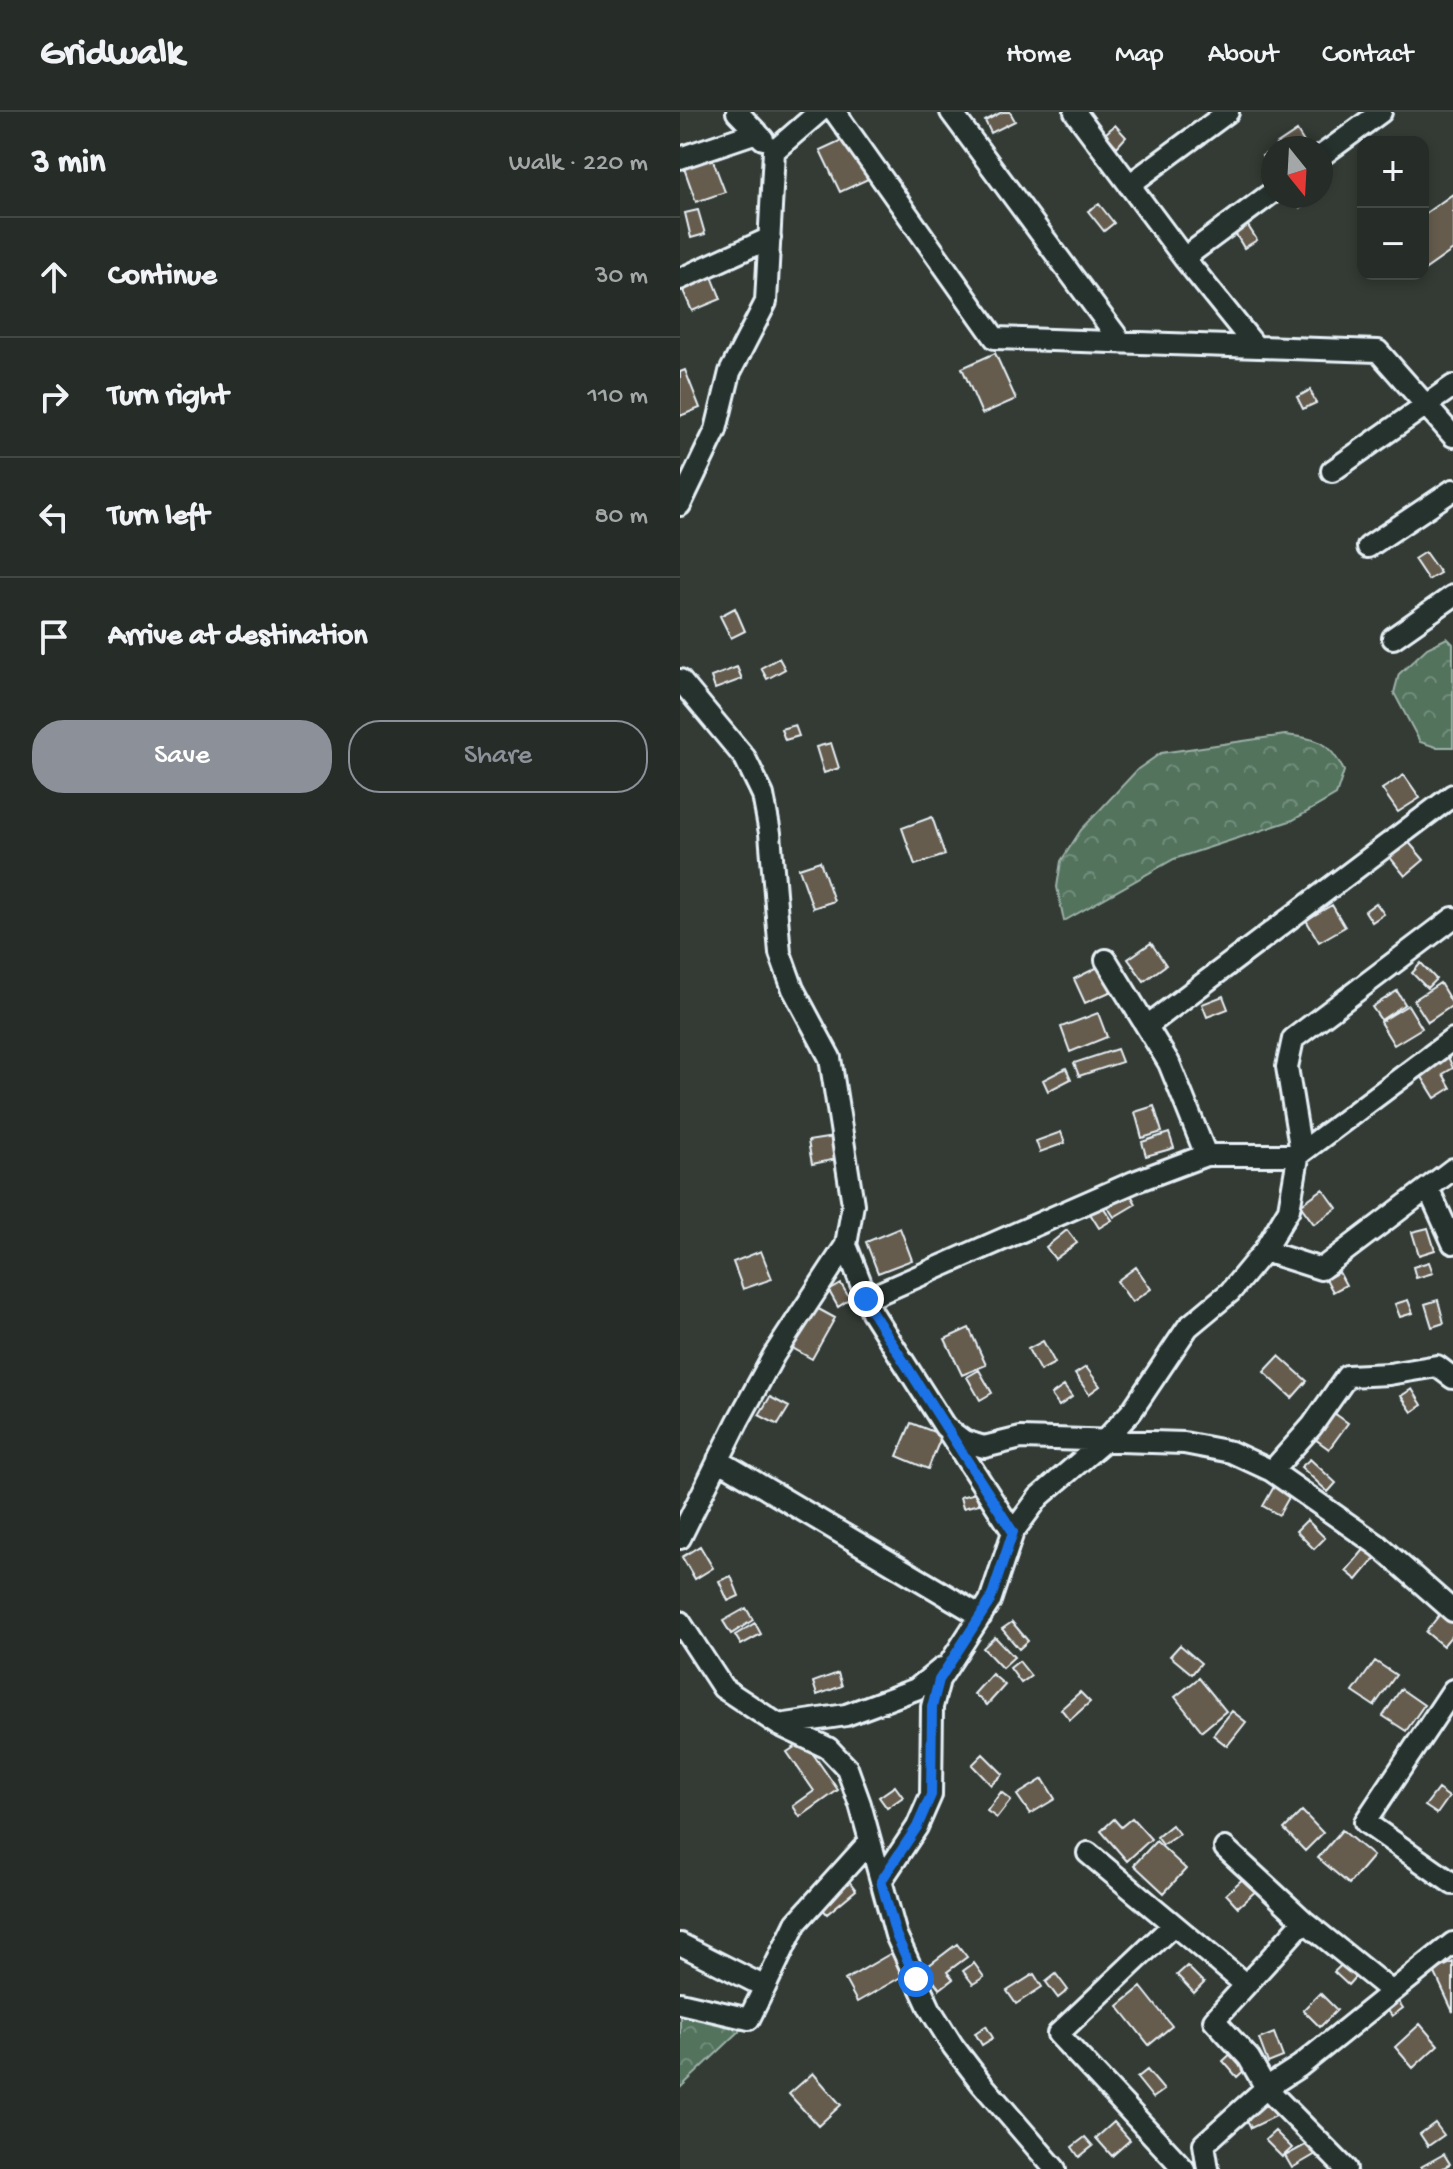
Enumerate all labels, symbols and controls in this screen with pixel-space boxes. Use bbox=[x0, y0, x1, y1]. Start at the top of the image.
text: Gridwalk bbox=[40, 33, 184, 77]
text: Home bbox=[1006, 39, 1071, 72]
text: Map bbox=[1115, 39, 1164, 72]
text: About bbox=[1208, 39, 1278, 72]
text: Contact bbox=[1322, 39, 1413, 72]
north arrow bbox=[1261, 136, 1333, 208]
map controls bbox=[1357, 136, 1429, 280]
button: + bbox=[1357, 136, 1429, 208]
text: 3 min bbox=[32, 144, 105, 184]
text: Walk · 220 m bbox=[509, 149, 648, 180]
button: − bbox=[1357, 208, 1429, 280]
icon: ahead bbox=[32, 255, 76, 299]
text: Continue bbox=[108, 260, 217, 295]
text: 30 m bbox=[595, 262, 648, 293]
icon: right bbox=[32, 375, 76, 419]
text: Turn right bbox=[108, 380, 228, 415]
text: 110 m bbox=[588, 382, 648, 413]
icon: left bbox=[32, 495, 76, 539]
text: Turn left bbox=[108, 500, 209, 535]
text: 80 m bbox=[594, 502, 648, 533]
icon: arrive bbox=[32, 615, 76, 659]
text: Arrive at destination bbox=[108, 620, 368, 655]
button: Save bbox=[32, 720, 332, 793]
button: Share bbox=[348, 720, 648, 793]
route end bbox=[848, 1281, 884, 1317]
route start bbox=[898, 1961, 934, 1997]

